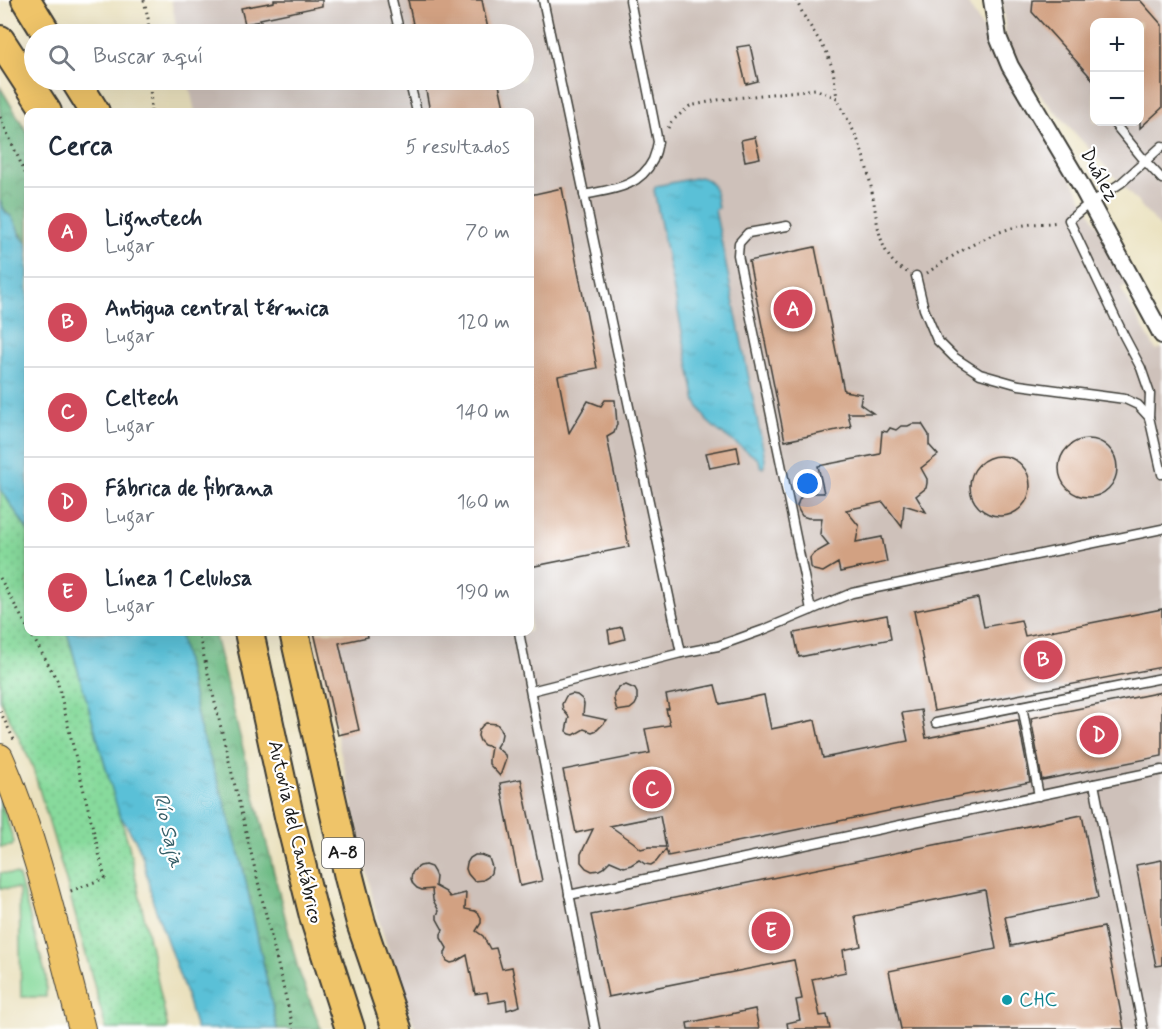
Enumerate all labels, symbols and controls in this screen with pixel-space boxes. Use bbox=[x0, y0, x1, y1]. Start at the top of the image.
map controls bbox=[1090, 18, 1144, 126]
button: + bbox=[1090, 18, 1144, 72]
search box bbox=[24, 24, 534, 90]
icon: search bbox=[45, 41, 78, 74]
text: Buscar aquí bbox=[93, 43, 204, 71]
button: − bbox=[1090, 72, 1144, 126]
text: Cerca bbox=[48, 130, 113, 164]
text: 5 resultados bbox=[405, 134, 510, 161]
street label: Duález bbox=[1073, 143, 1125, 207]
text: Lignotech bbox=[105, 205, 202, 233]
text: A bbox=[61, 219, 74, 246]
text: 70 m bbox=[465, 219, 510, 246]
text: Lugar bbox=[105, 233, 154, 260]
pin: A bbox=[774, 286, 812, 332]
text: Antigua central térmica bbox=[105, 295, 329, 323]
text: B bbox=[61, 309, 74, 336]
text: 120 m bbox=[457, 309, 510, 336]
text: Lugar bbox=[105, 323, 154, 350]
text: Celtech bbox=[105, 385, 179, 413]
text: C bbox=[60, 399, 75, 426]
text: 140 m bbox=[456, 399, 510, 426]
text: Lugar bbox=[105, 413, 154, 440]
your location bbox=[793, 469, 822, 498]
text: Fábrica de fibrana bbox=[105, 475, 273, 503]
text: D bbox=[61, 489, 74, 516]
text: 160 m bbox=[457, 489, 510, 516]
text: Lugar bbox=[105, 503, 154, 530]
text: Línea 1 Celulosa bbox=[105, 565, 252, 593]
text: E bbox=[62, 579, 73, 606]
text: 190 m bbox=[456, 579, 510, 606]
text: Lugar bbox=[105, 593, 154, 620]
pin: B bbox=[1024, 638, 1062, 682]
pin: D bbox=[1080, 712, 1118, 758]
street label: Autovía del Cantábrico bbox=[261, 738, 329, 926]
pin: C bbox=[632, 766, 672, 812]
water label: Río Saja bbox=[146, 790, 190, 871]
road number: A-8 bbox=[322, 838, 364, 868]
pin: E bbox=[752, 908, 790, 954]
place label: CHC bbox=[1019, 987, 1057, 1014]
marker: CHC bbox=[1000, 993, 1014, 1007]

